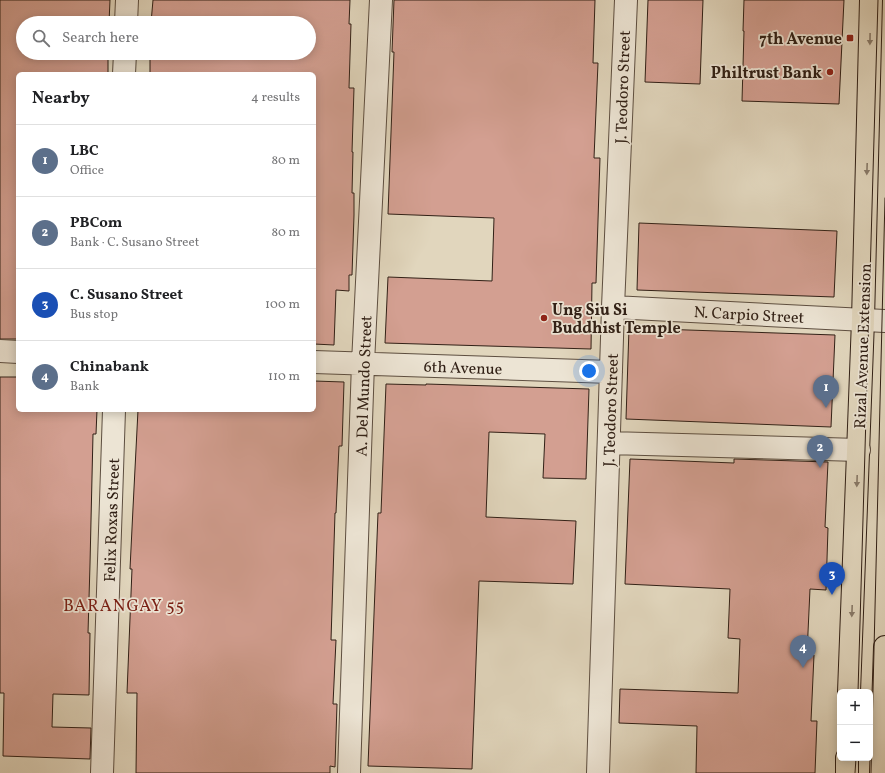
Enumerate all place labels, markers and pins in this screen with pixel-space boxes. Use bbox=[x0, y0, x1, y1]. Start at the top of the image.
place label: 7th Avenue bbox=[759, 29, 842, 51]
marker: 7th Avenue bbox=[845, 33, 855, 43]
place label: Philtrust Bank bbox=[711, 63, 822, 85]
marker: Philtrust Bank bbox=[825, 67, 835, 77]
place label: Ung Siu Si Buddhist Temple bbox=[552, 300, 681, 340]
marker: Ung Siu Si Buddhist Temple bbox=[539, 313, 549, 323]
pin: 1 bbox=[813, 375, 839, 408]
pin: 2 bbox=[807, 435, 833, 468]
pin: 3 bbox=[819, 562, 845, 595]
pin: 4 bbox=[790, 635, 816, 668]

